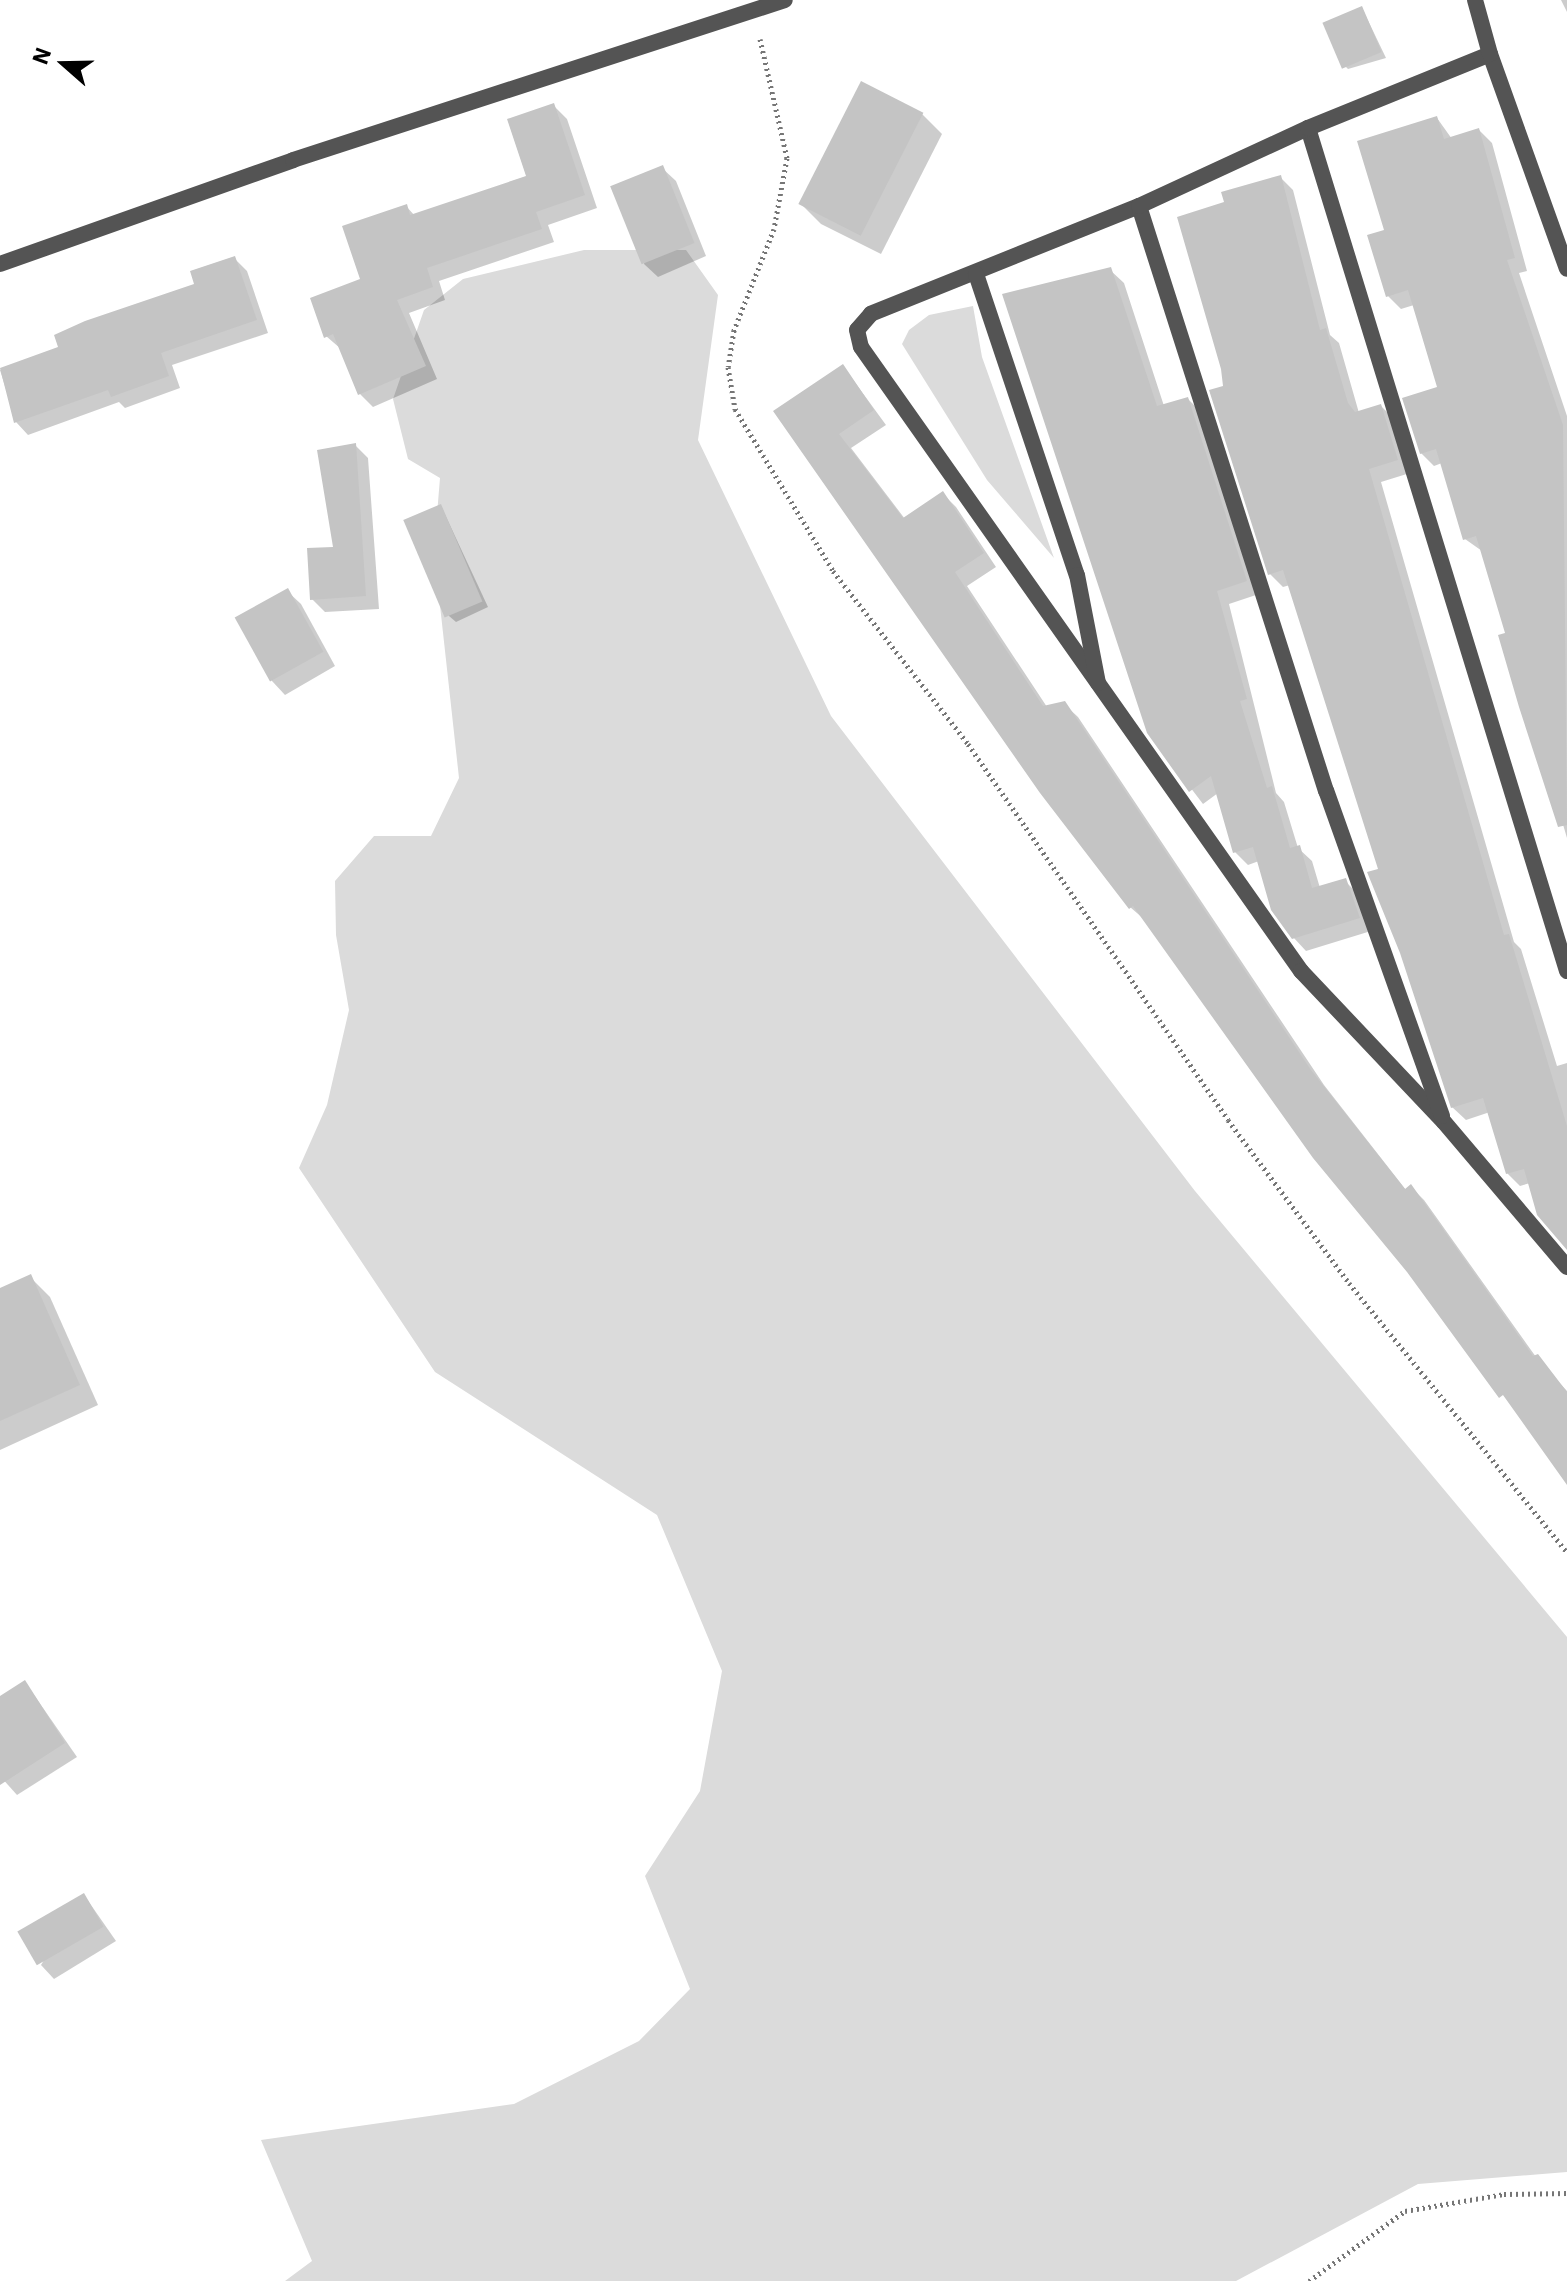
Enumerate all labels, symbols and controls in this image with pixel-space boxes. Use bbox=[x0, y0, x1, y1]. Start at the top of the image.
north arrow bbox=[24, 24, 104, 104]
text: N bbox=[25, 43, 57, 68]

